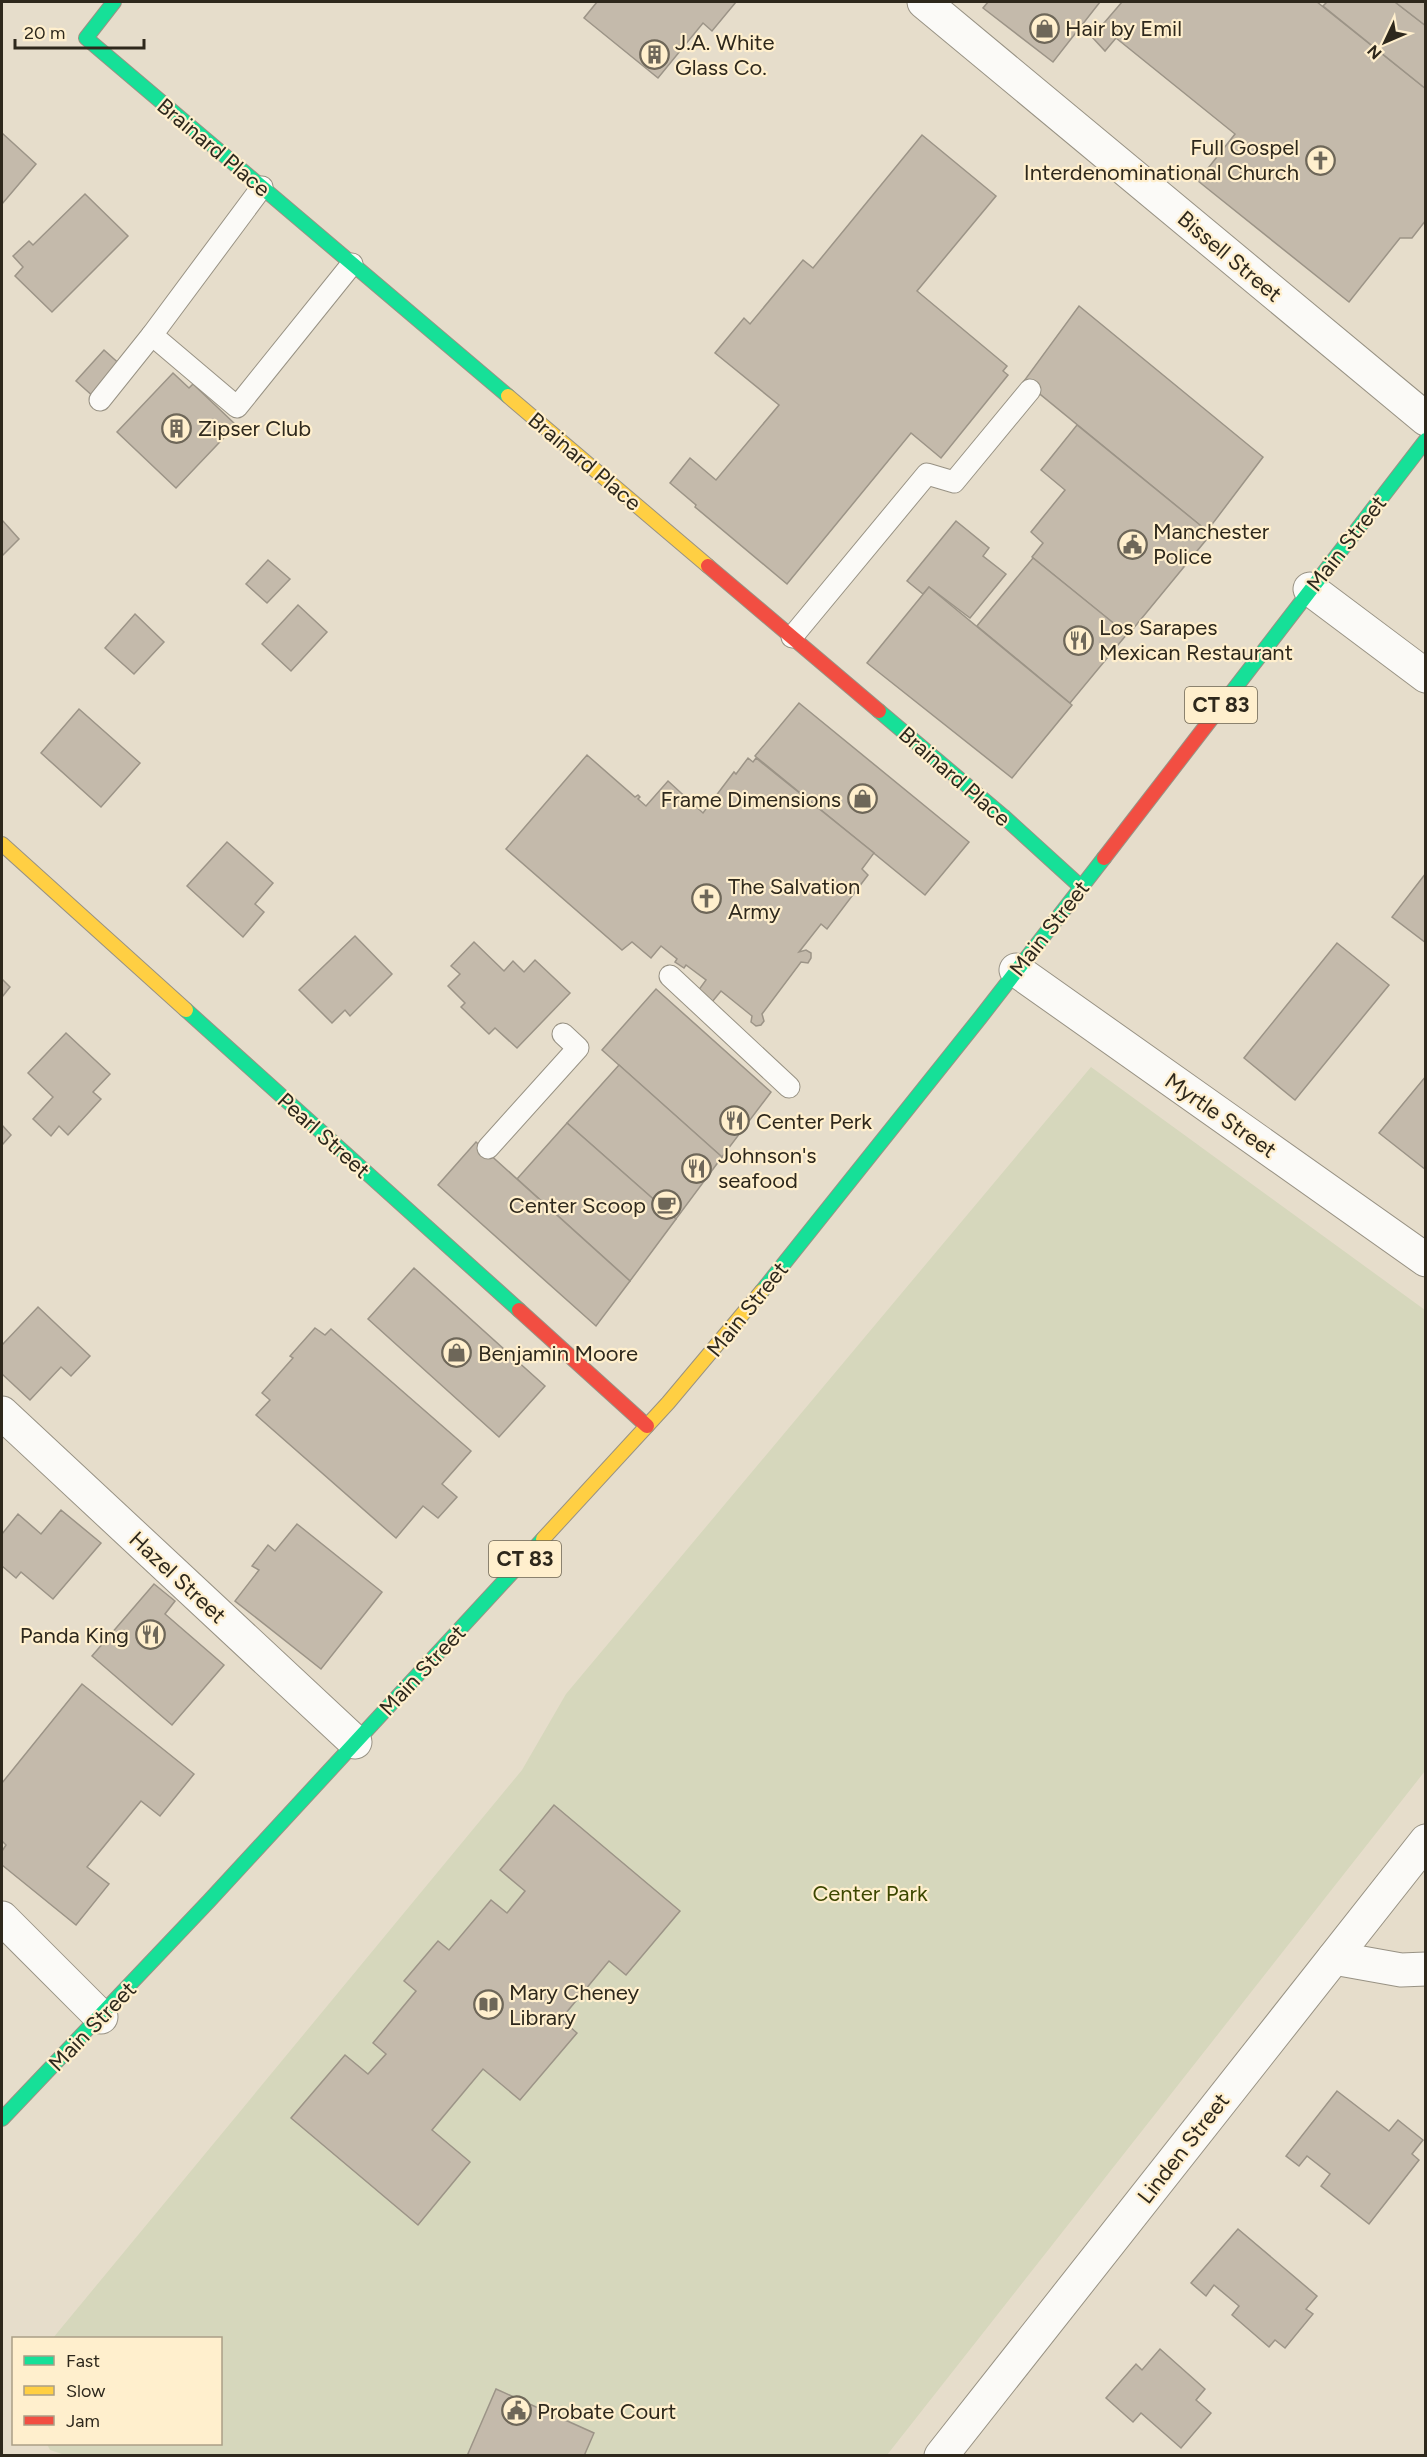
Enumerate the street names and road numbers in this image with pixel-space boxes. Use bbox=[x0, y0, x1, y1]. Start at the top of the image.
street label: Brainard Place bbox=[152, 92, 276, 202]
street label: Bissell Street bbox=[1172, 205, 1287, 308]
street label: Brainard Place bbox=[523, 406, 647, 516]
street label: Main Street bbox=[1301, 490, 1392, 597]
road number: CT 83 bbox=[1185, 687, 1257, 723]
street label: Brainard Place bbox=[893, 721, 1016, 832]
street label: Main Street bbox=[1004, 875, 1095, 982]
street label: Myrtle Street bbox=[1160, 1067, 1282, 1164]
street label: Pearl Street bbox=[272, 1087, 375, 1184]
street label: Main Street bbox=[701, 1256, 794, 1362]
street label: Hazel Street bbox=[124, 1526, 232, 1629]
road number: CT 83 bbox=[489, 1541, 561, 1577]
street label: Main Street bbox=[374, 1619, 471, 1721]
street label: Main Street bbox=[43, 1976, 142, 2077]
street label: Linden Street bbox=[1132, 2088, 1235, 2209]

